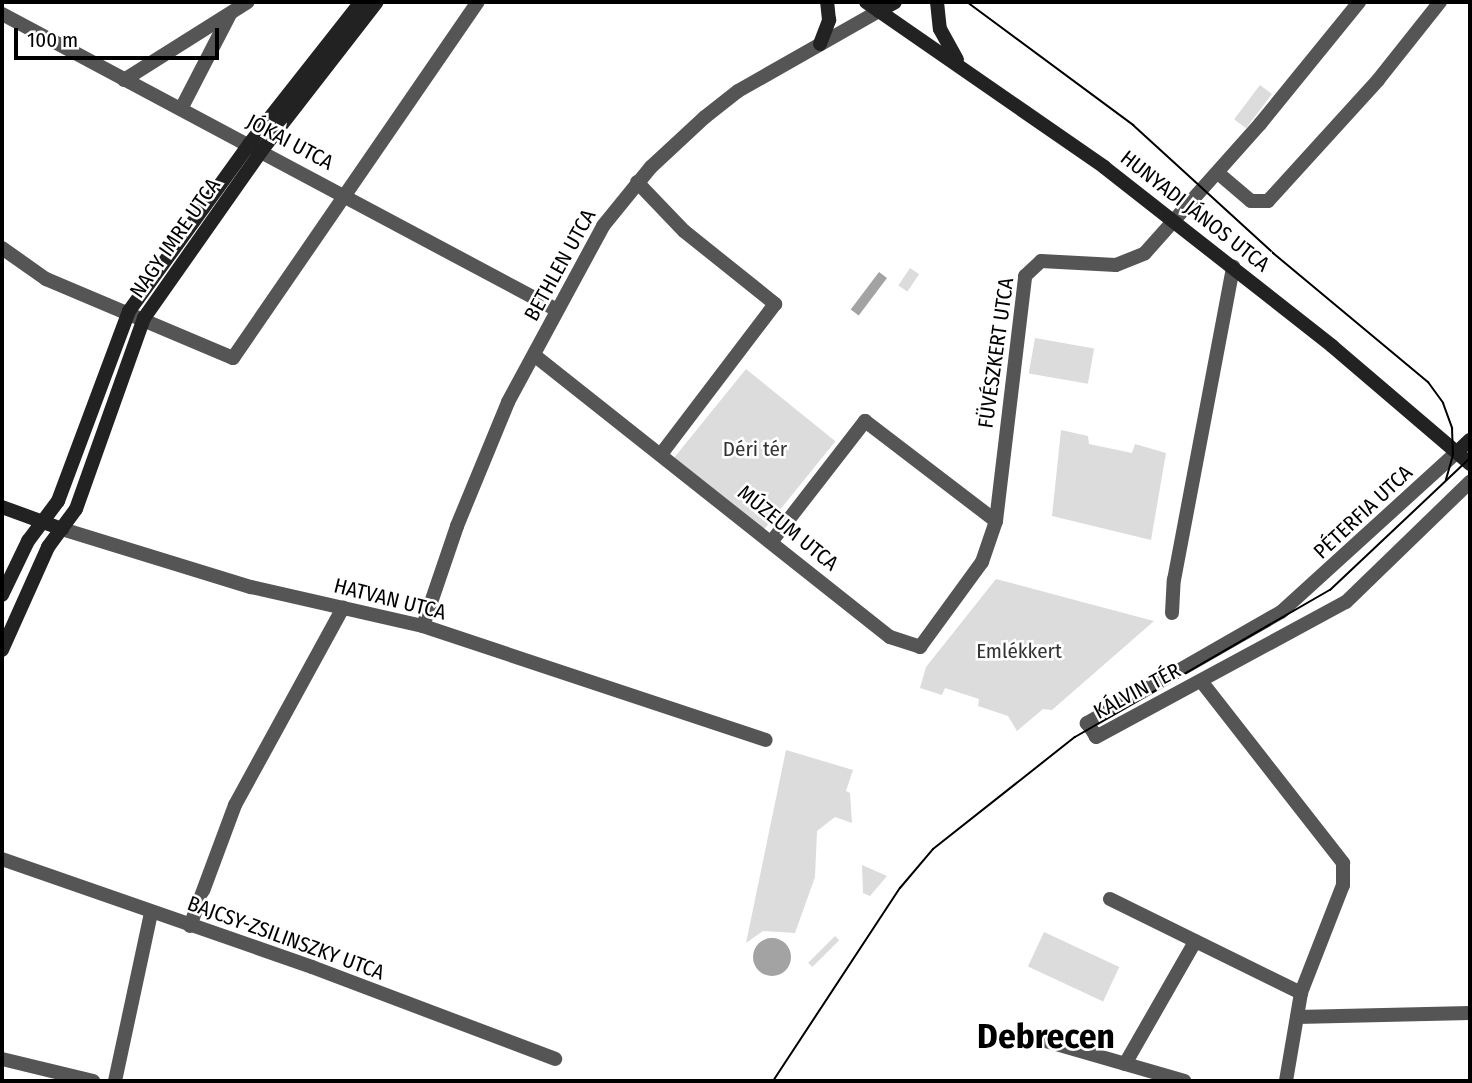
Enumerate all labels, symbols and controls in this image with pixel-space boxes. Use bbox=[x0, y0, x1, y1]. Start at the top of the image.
scale bar bbox=[18, 14, 222, 58]
text: 100 m bbox=[27, 27, 78, 53]
street label: JÓKAI UTCA bbox=[242, 109, 338, 175]
street label: HUNYADI JÁNOS UTCA bbox=[1116, 145, 1274, 277]
street label: NAGY IMRE UTCA bbox=[124, 173, 226, 303]
street label: BETHLEN UTCA bbox=[519, 205, 601, 325]
street label: FÜVÉSZKERT UTCA bbox=[973, 276, 1019, 430]
park label: Déri tér bbox=[723, 436, 787, 462]
street label: PÉTERFIA UTCA bbox=[1308, 460, 1418, 564]
street label: MÚZEUM UTCA bbox=[733, 480, 843, 576]
street label: HATVAN UTCA bbox=[331, 573, 449, 625]
park label: Emlékkert bbox=[976, 638, 1062, 664]
street label: KÁLVIN TÉR bbox=[1089, 658, 1185, 724]
street label: BAJCSY-ZSILINSZKY UTCA bbox=[184, 891, 388, 985]
district label: Debrecen bbox=[977, 1015, 1115, 1057]

